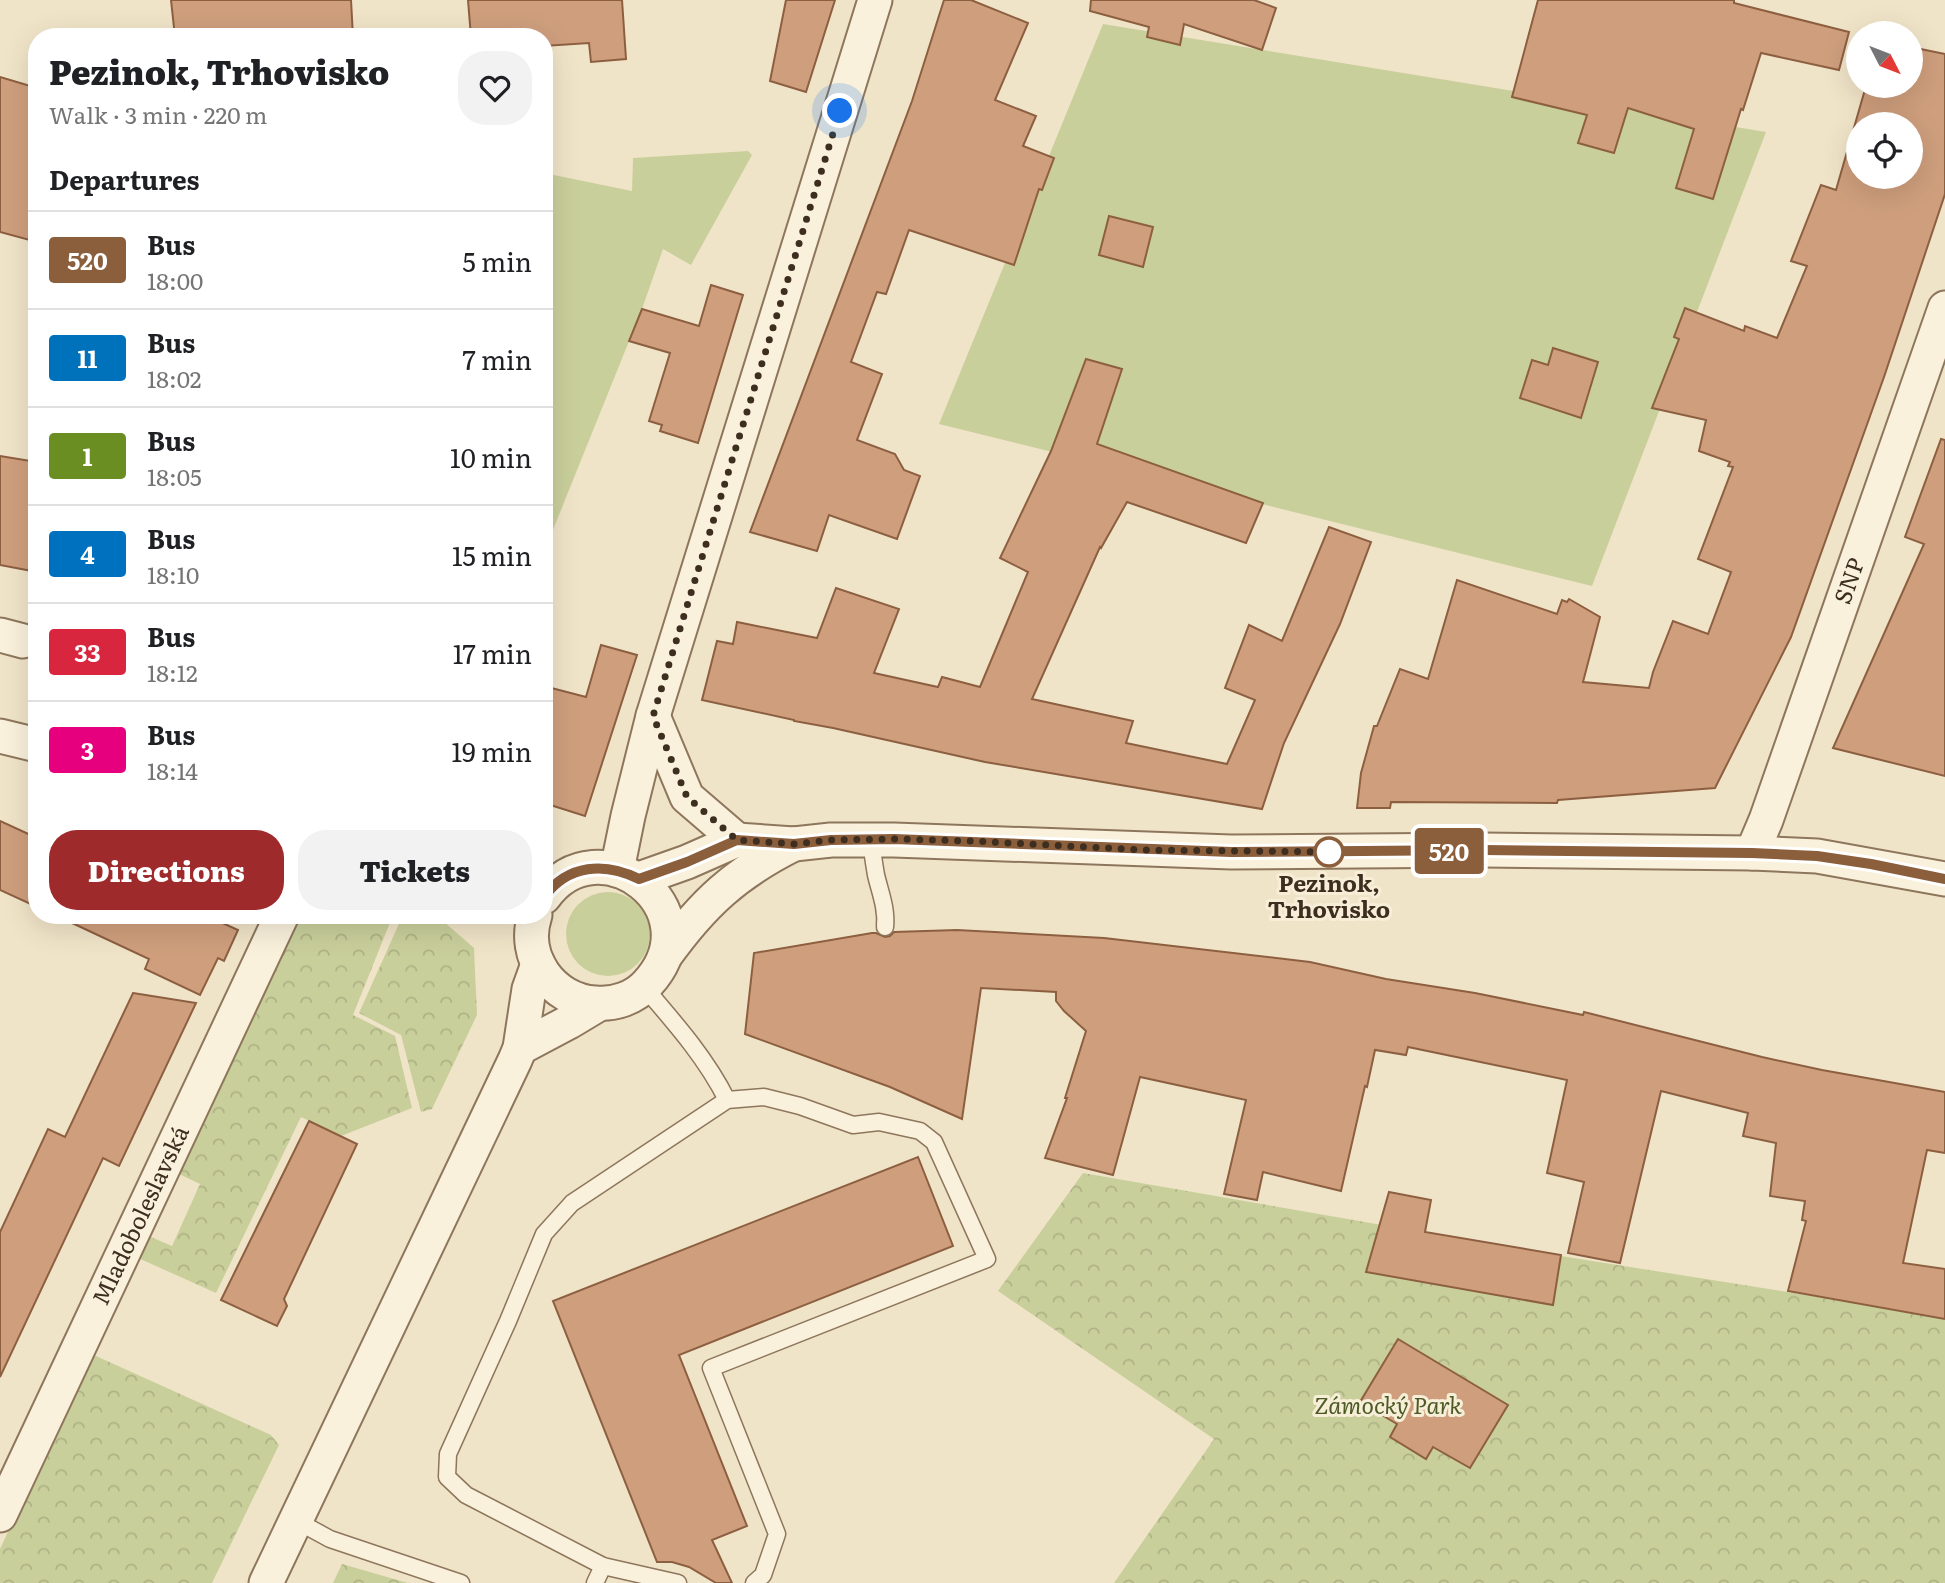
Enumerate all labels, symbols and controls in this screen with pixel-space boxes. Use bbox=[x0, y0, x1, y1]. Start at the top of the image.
north arrow bbox=[1846, 21, 1923, 98]
map controls bbox=[1846, 21, 1923, 189]
text: Pezinok, Trhovisko bbox=[49, 46, 389, 95]
button: heart bbox=[458, 51, 532, 125]
your location bbox=[822, 93, 857, 128]
text: Walk · 3 min · 220 m bbox=[49, 97, 267, 131]
button: locate bbox=[1846, 112, 1923, 189]
text: Departures bbox=[49, 159, 200, 198]
text: Bus bbox=[147, 224, 195, 263]
text: 5 min bbox=[463, 241, 532, 280]
text: 520 bbox=[67, 242, 108, 277]
text: 18:00 bbox=[147, 263, 203, 297]
text: Bus bbox=[147, 322, 195, 361]
text: 7 min bbox=[463, 339, 532, 378]
text: 11 bbox=[78, 340, 97, 375]
text: 18:02 bbox=[147, 361, 201, 395]
text: Bus bbox=[147, 420, 195, 459]
text: 10 min bbox=[450, 437, 532, 476]
text: 1 bbox=[83, 438, 92, 473]
text: 18:05 bbox=[147, 459, 202, 493]
text: Bus bbox=[147, 518, 195, 557]
text: 15 min bbox=[452, 535, 532, 574]
text: 4 bbox=[80, 536, 95, 571]
street label: SNP bbox=[1824, 553, 1871, 608]
text: 18:10 bbox=[147, 557, 199, 591]
text: Bus bbox=[147, 616, 195, 655]
text: 17 min bbox=[453, 633, 532, 672]
text: 33 bbox=[74, 634, 101, 669]
text: 18:12 bbox=[147, 655, 198, 689]
text: Bus bbox=[147, 714, 195, 753]
text: 19 min bbox=[452, 731, 532, 770]
text: 3 bbox=[81, 732, 94, 767]
text: 18:14 bbox=[147, 753, 198, 787]
line badge: 520 bbox=[1409, 828, 1489, 874]
button: Directions bbox=[49, 830, 284, 910]
button: Tickets bbox=[298, 830, 532, 910]
text: 520 bbox=[1429, 833, 1469, 868]
marker: Pezinok, Trhovisko bbox=[1314, 837, 1344, 867]
place label: Pezinok, Trhovisko bbox=[1268, 865, 1390, 925]
street label: Mladoboleslavská bbox=[82, 1119, 196, 1310]
park label: Zámocký Park bbox=[1314, 1387, 1462, 1421]

